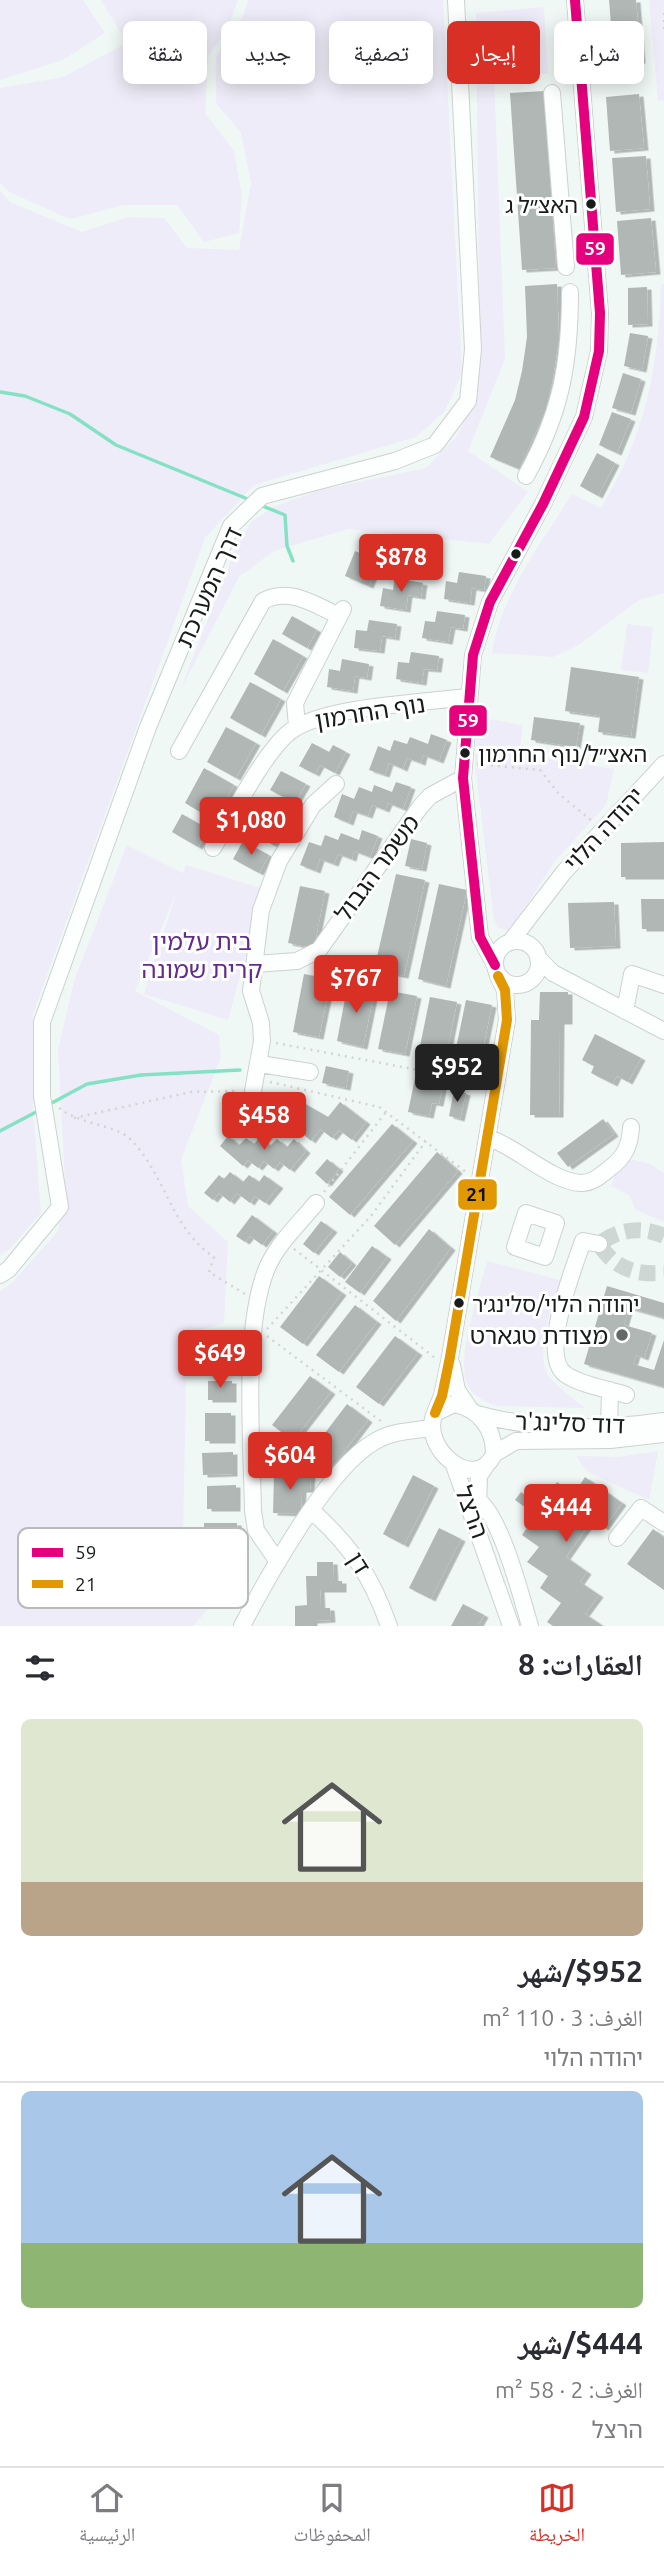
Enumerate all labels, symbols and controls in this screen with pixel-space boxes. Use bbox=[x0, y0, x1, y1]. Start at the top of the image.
chip: شقة bbox=[123, 21, 207, 84]
chip: جديد bbox=[221, 21, 315, 84]
chip: تصفية bbox=[329, 21, 433, 84]
chip: إيجار bbox=[447, 21, 540, 84]
chip: شراء bbox=[554, 21, 644, 84]
place label: האצ״ל ג bbox=[505, 192, 578, 217]
marker: האצ״ל ג bbox=[584, 197, 598, 211]
line badge: 59 bbox=[575, 232, 615, 266]
text: 59 bbox=[584, 237, 606, 259]
street label: דרך המערכת bbox=[170, 523, 248, 651]
pin: $878 bbox=[360, 534, 442, 594]
text: $878 bbox=[375, 544, 427, 569]
unlabelled marker bbox=[509, 547, 523, 561]
street label: נוף החרמון bbox=[313, 690, 427, 734]
line badge: 59 bbox=[448, 704, 488, 737]
text: 59 bbox=[457, 709, 479, 731]
place label: האצ״ל/נוף החרמון bbox=[478, 741, 647, 766]
marker: האצ״ל/נוף החרמון bbox=[458, 746, 472, 760]
street label: יהודה הלוי bbox=[559, 782, 649, 876]
pin: $1,080 bbox=[194, 798, 308, 857]
text: $1,080 bbox=[216, 807, 286, 832]
street label: משמר הגבול bbox=[329, 810, 425, 926]
park label: בית עלמין קרית שמונה bbox=[142, 928, 262, 983]
pin: $767 bbox=[315, 956, 397, 1015]
text: $767 bbox=[330, 965, 382, 990]
pin: $952 bbox=[416, 1044, 498, 1104]
text: $952 bbox=[431, 1054, 483, 1079]
pin: $458 bbox=[223, 1092, 305, 1152]
text: $458 bbox=[238, 1102, 290, 1127]
line badge: 21 bbox=[457, 1178, 498, 1211]
text: 21 bbox=[466, 1183, 488, 1205]
place label: יהודה הלוי/סלינג׳ר bbox=[472, 1291, 639, 1316]
marker: יהודה הלוי/סלינג׳ר bbox=[452, 1296, 466, 1310]
place label: מצודת טגארט bbox=[470, 1322, 608, 1349]
marker: מצודת טגארט bbox=[614, 1327, 630, 1343]
pin: $649 bbox=[179, 1330, 261, 1390]
text: $649 bbox=[194, 1340, 246, 1365]
street label: דוד סלינג'ר bbox=[515, 1408, 625, 1438]
pin: $604 bbox=[249, 1432, 331, 1492]
text: $604 bbox=[264, 1442, 316, 1467]
street label: הרצל bbox=[450, 1482, 494, 1542]
pin: $444 bbox=[525, 1484, 607, 1544]
text: $444 bbox=[540, 1494, 592, 1519]
legend bbox=[18, 1528, 248, 1608]
text: 59 bbox=[75, 1541, 96, 1563]
street label: דן bbox=[342, 1547, 376, 1579]
text: 21 bbox=[75, 1573, 96, 1595]
text: العقارات: 8 bbox=[518, 1647, 643, 1681]
icon: filters bbox=[21, 1649, 59, 1687]
icon: home bbox=[269, 1764, 395, 1890]
text: $952/شهر bbox=[518, 1954, 643, 1988]
text: الغرف: 3 · 110 m² bbox=[482, 2005, 643, 2030]
text: יהודה הלוי bbox=[544, 2045, 643, 2070]
icon: home bbox=[269, 2136, 395, 2262]
text: $444/شهر bbox=[518, 2326, 643, 2360]
text: الغرف: 2 · 58 m² bbox=[495, 2377, 643, 2402]
text: הרצל bbox=[592, 2417, 643, 2442]
tab: الرئيسية bbox=[79, 2479, 135, 2553]
tab: المحفوظات bbox=[294, 2479, 371, 2553]
tab: الخريطة bbox=[529, 2479, 585, 2553]

